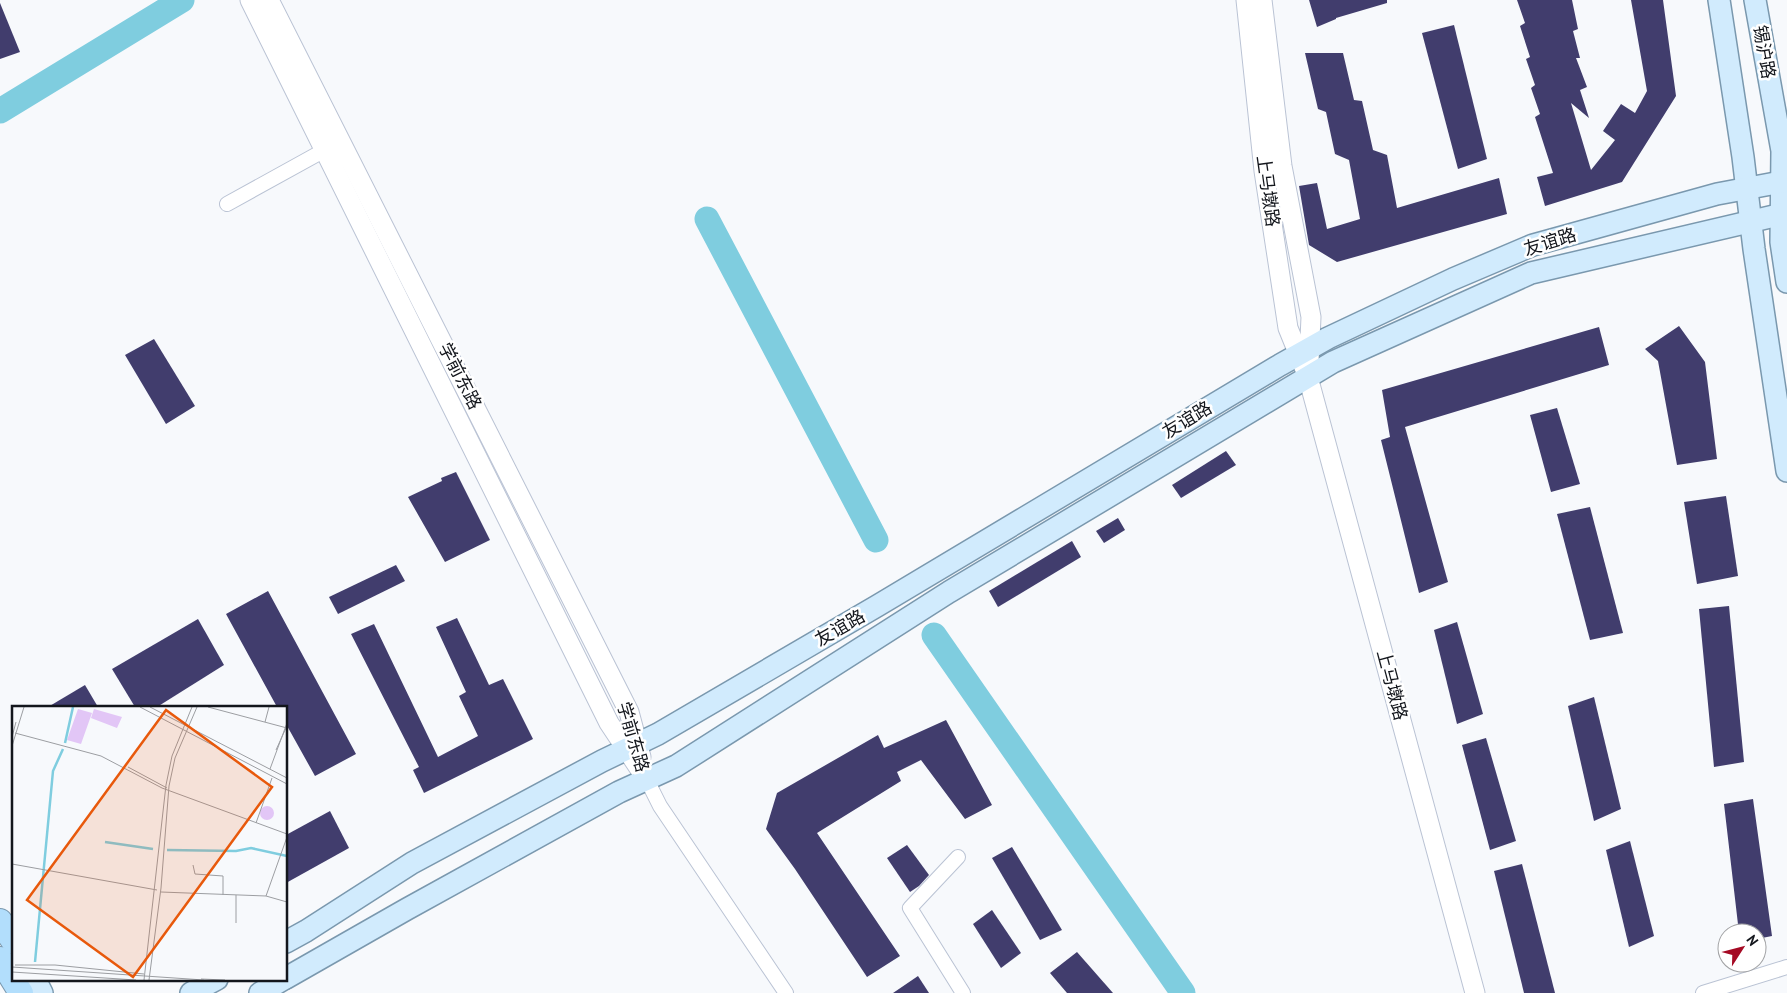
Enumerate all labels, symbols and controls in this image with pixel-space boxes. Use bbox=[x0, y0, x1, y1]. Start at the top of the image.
street label: 锡沪路 bbox=[1748, 23, 1781, 80]
street label: 上马墩路 bbox=[1252, 154, 1285, 228]
street label: 友谊路 bbox=[1521, 223, 1579, 260]
street label: 学前东路 bbox=[434, 338, 487, 413]
street label: 友谊路 bbox=[1158, 396, 1216, 443]
street label: 友谊路 bbox=[811, 604, 869, 651]
street label: 上马墩路 bbox=[1372, 647, 1413, 723]
street label: 学前东路 bbox=[613, 699, 654, 775]
inset map bbox=[12, 706, 288, 980]
north arrow bbox=[1717, 923, 1767, 973]
text: N bbox=[1743, 931, 1763, 949]

